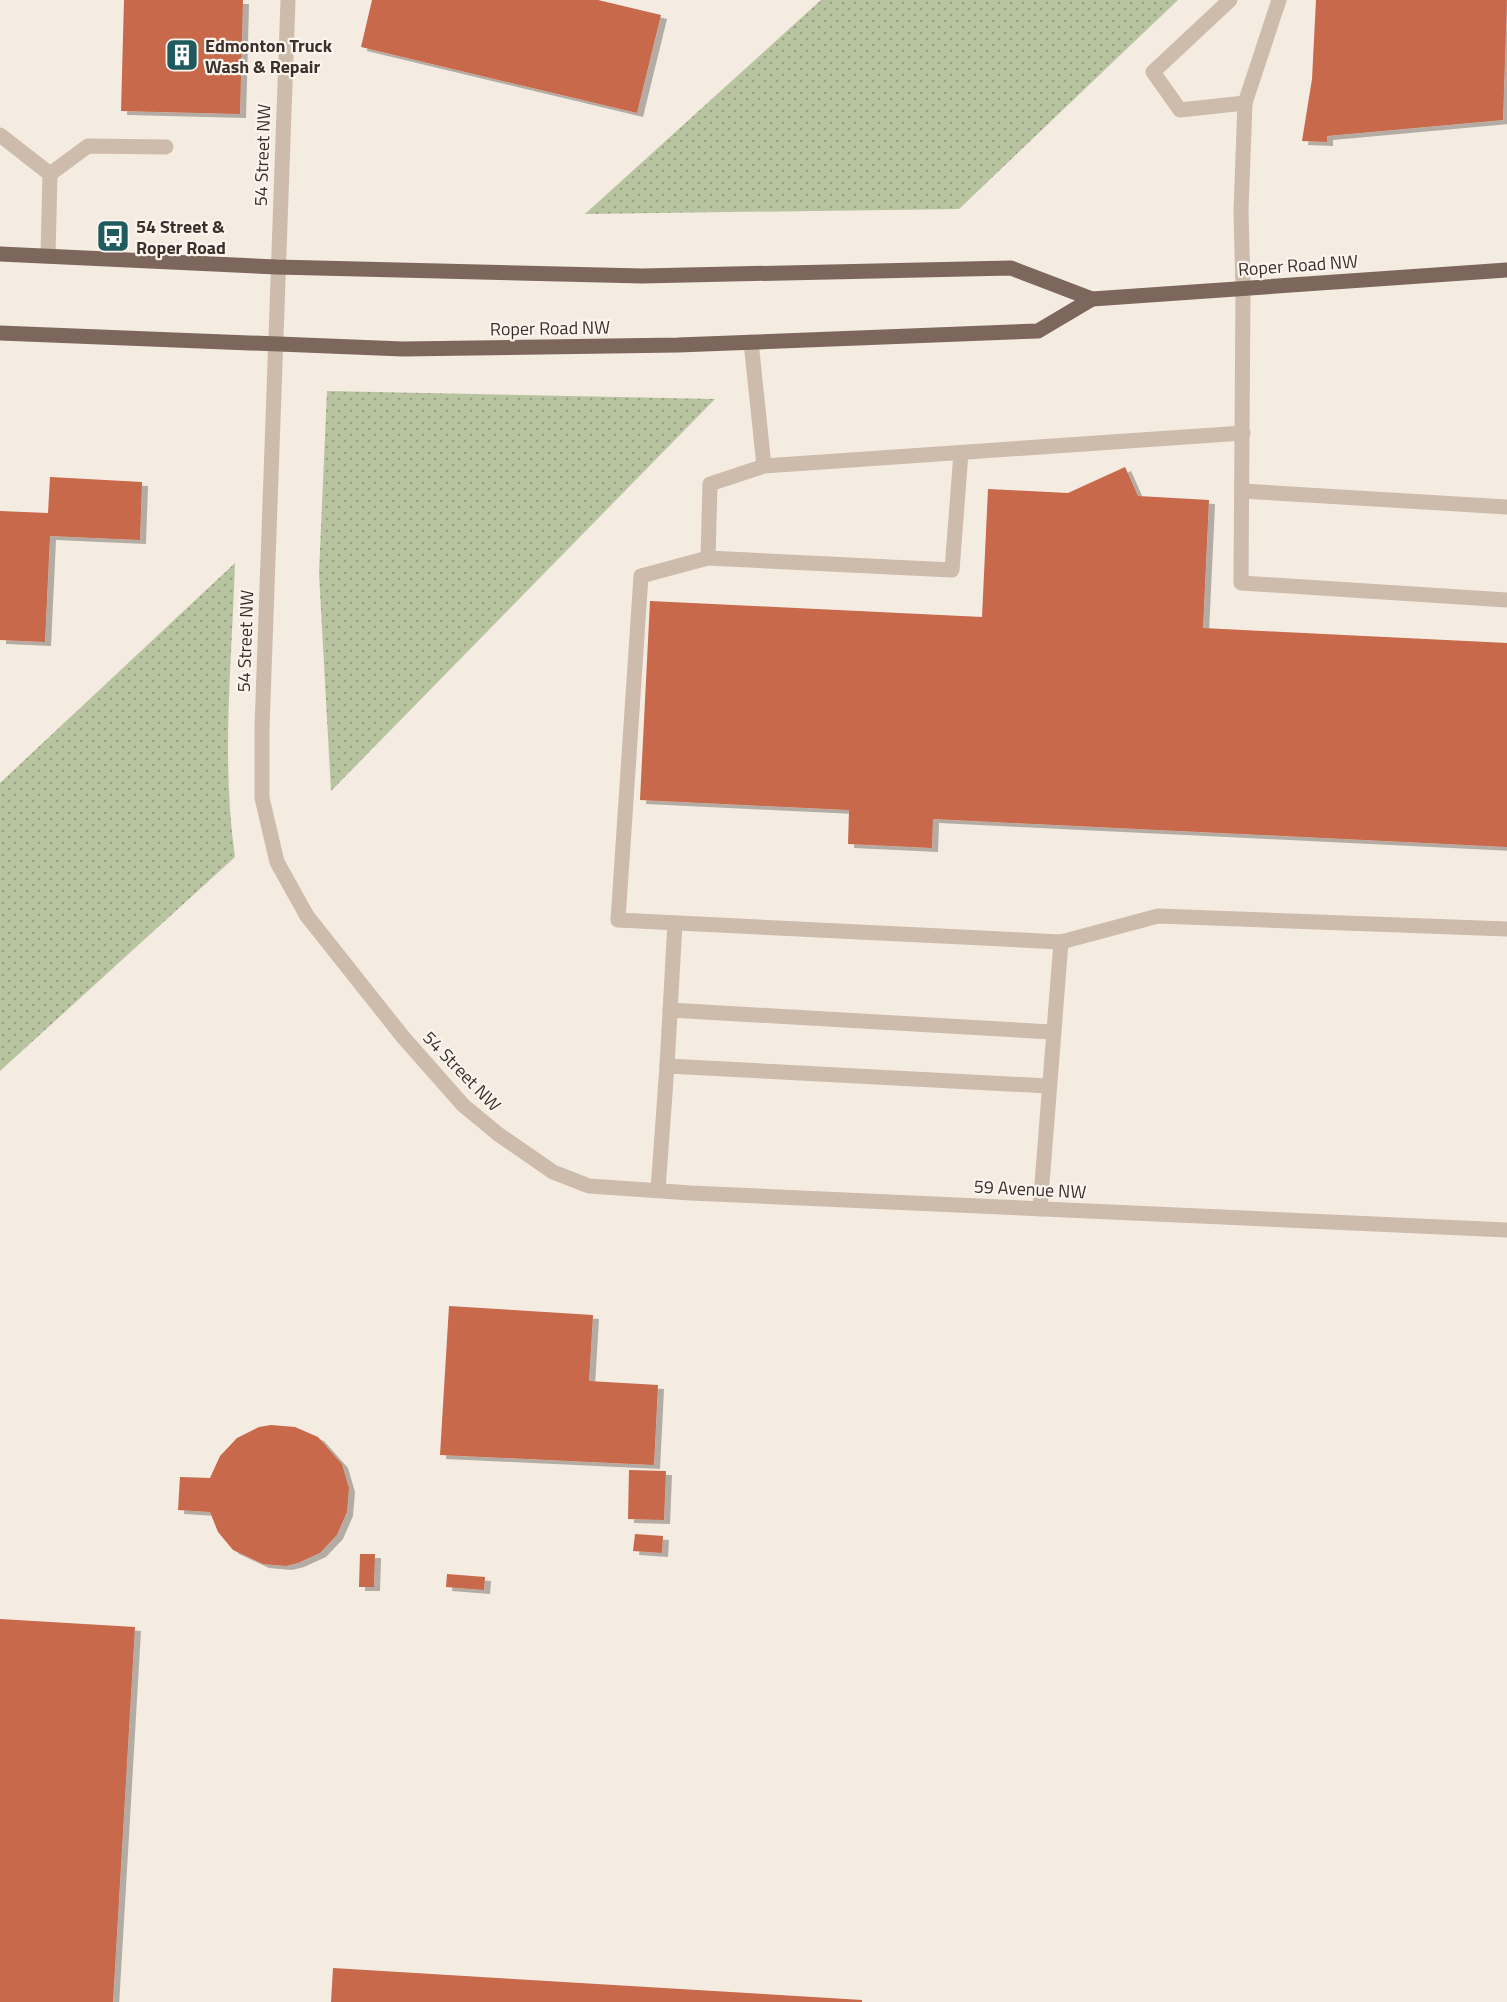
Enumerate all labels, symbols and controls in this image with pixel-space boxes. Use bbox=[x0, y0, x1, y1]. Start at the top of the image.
place label: Edmonton Truck Wash & Repair bbox=[205, 32, 333, 80]
building icon: Edmonton Truck Wash & Repair bbox=[164, 37, 200, 73]
street label: 54 Street NW bbox=[247, 103, 277, 207]
place label: 54 Street & Roper Road bbox=[136, 213, 226, 261]
bus stop icon: 54 Street & Roper Road bbox=[95, 218, 131, 254]
street label: Roper Road NW bbox=[1237, 247, 1359, 283]
street label: Roper Road NW bbox=[490, 313, 610, 343]
street label: 54 Street NW bbox=[230, 589, 260, 693]
street label: 54 Street NW bbox=[417, 1025, 507, 1117]
street label: 59 Avenue NW bbox=[973, 1173, 1087, 1205]

